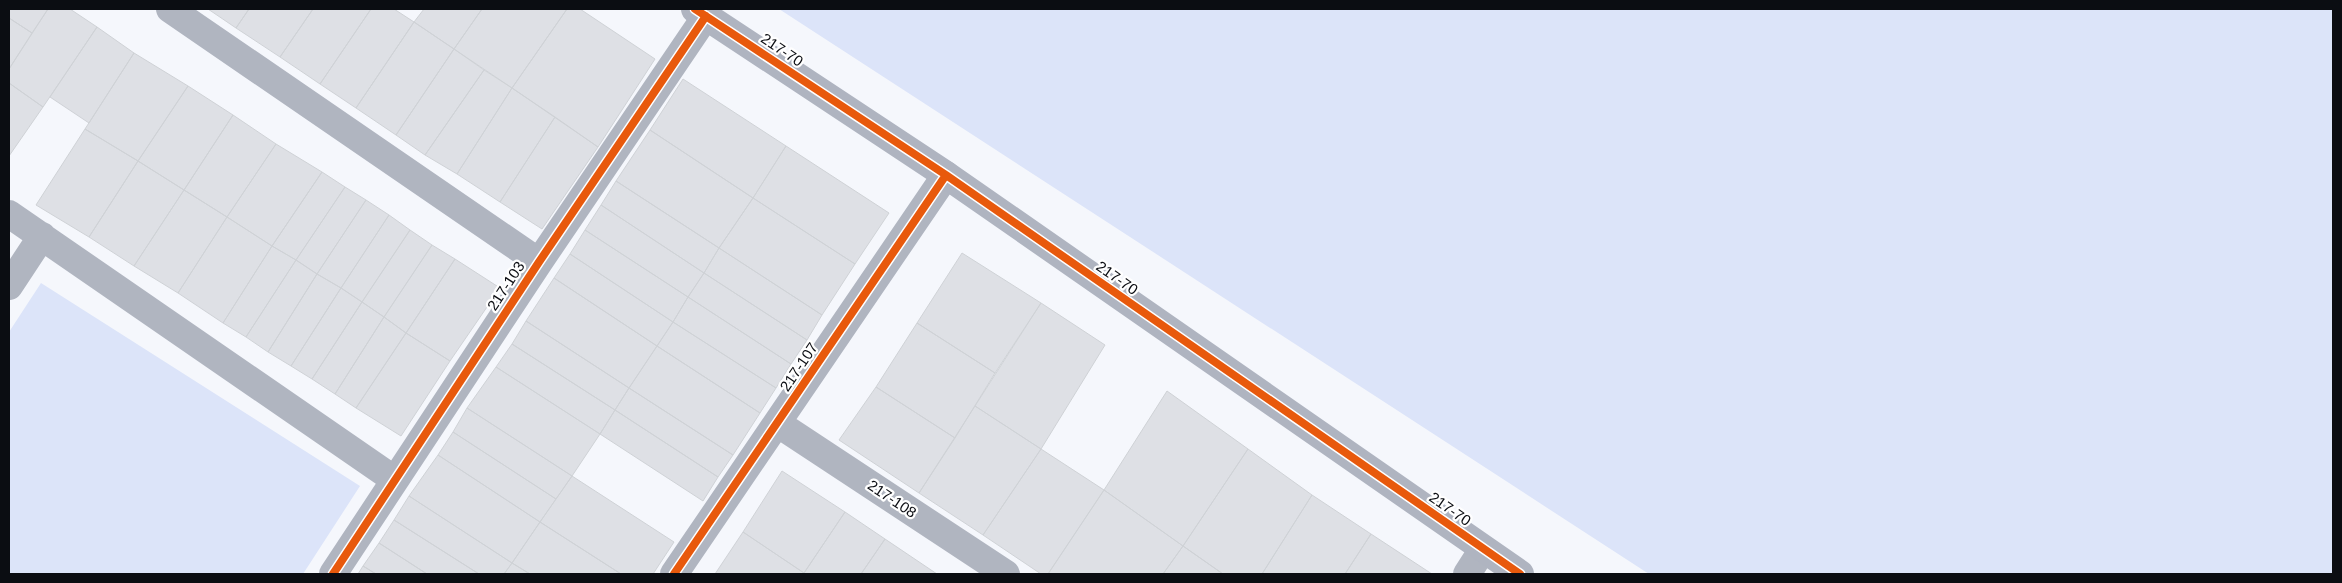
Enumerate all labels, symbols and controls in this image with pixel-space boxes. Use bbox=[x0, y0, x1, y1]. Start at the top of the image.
street label: 217-70 bbox=[758, 29, 806, 70]
street label: 217-70 bbox=[1093, 257, 1141, 298]
street label: 217-103 bbox=[483, 258, 528, 313]
street label: 217-107 bbox=[776, 339, 821, 394]
street label: 217-108 bbox=[865, 476, 920, 521]
street label: 217-70 bbox=[1426, 488, 1474, 529]

